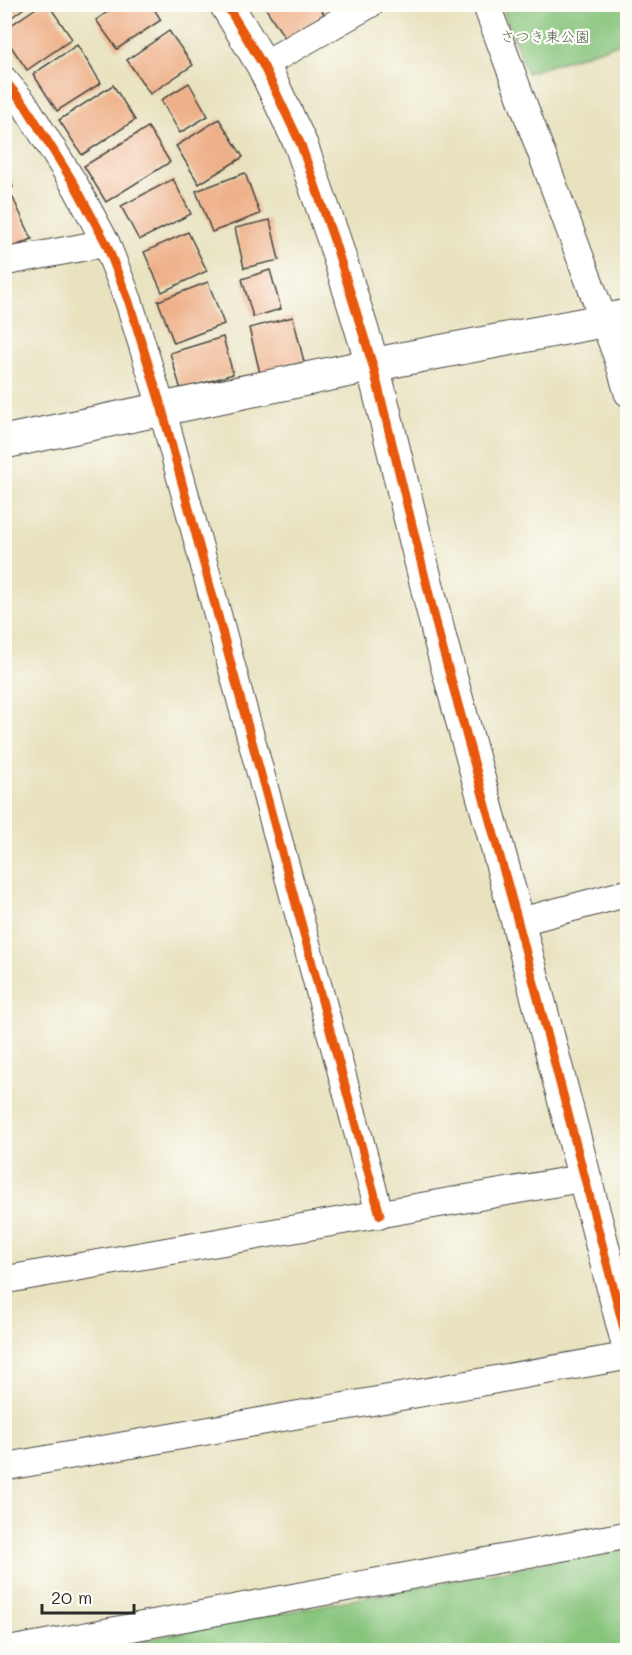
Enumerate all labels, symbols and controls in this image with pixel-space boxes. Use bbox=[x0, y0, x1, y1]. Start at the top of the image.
park label: さつき東公園 bbox=[500, 26, 590, 46]
scale bar bbox=[42, 1577, 134, 1615]
text: 20 m bbox=[51, 1585, 92, 1609]

